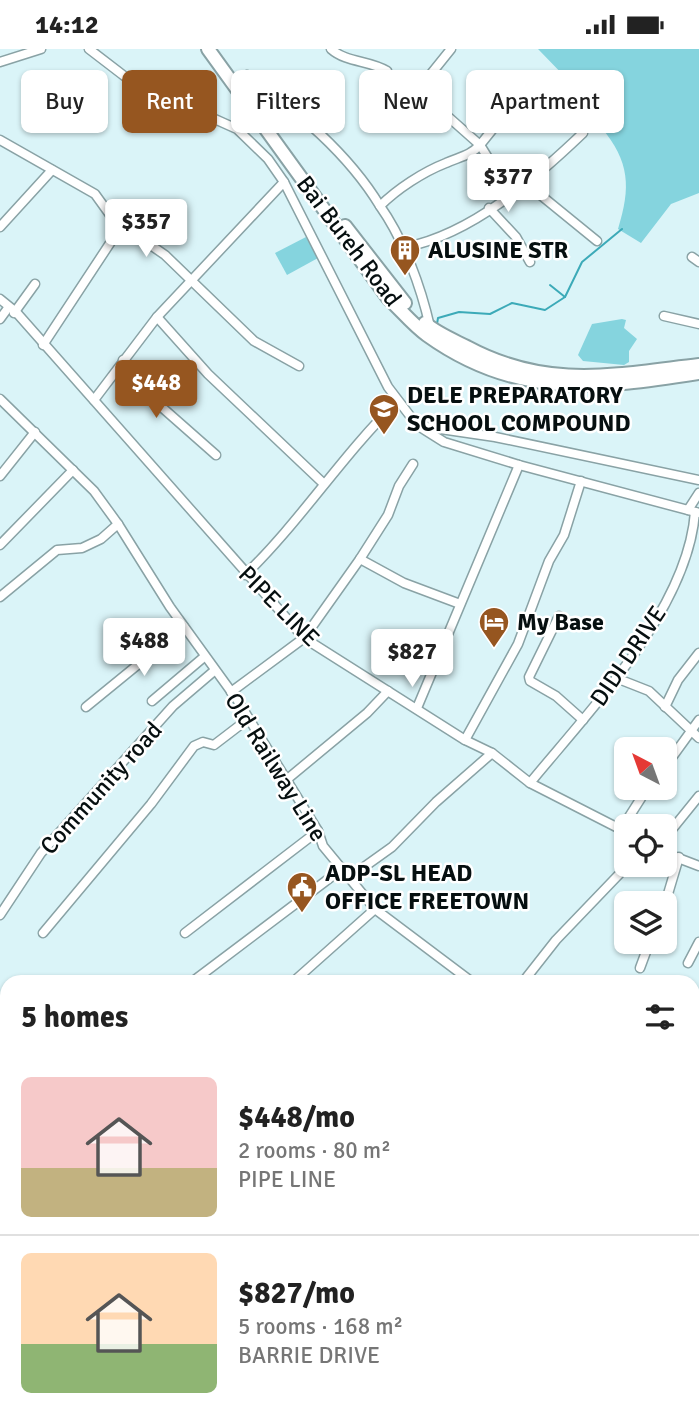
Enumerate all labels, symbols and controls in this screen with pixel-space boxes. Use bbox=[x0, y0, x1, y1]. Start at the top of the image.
text: 14:12 bbox=[35, 9, 99, 41]
chip: Buy bbox=[21, 70, 108, 133]
chip: Rent bbox=[122, 70, 217, 133]
chip: Filters bbox=[231, 70, 345, 133]
chip: New bbox=[359, 70, 452, 133]
chip: Apartment bbox=[466, 70, 624, 133]
pin: $377 bbox=[467, 155, 549, 214]
text: $377 bbox=[483, 162, 533, 191]
street label: Bai Bureh Road bbox=[290, 170, 408, 312]
pin: $357 bbox=[105, 199, 187, 259]
text: $357 bbox=[121, 207, 171, 236]
building icon: ALUSINE STR bbox=[388, 233, 422, 277]
place label: ALUSINE STR bbox=[428, 235, 568, 265]
pin: $448 bbox=[115, 361, 197, 420]
text: $448 bbox=[131, 368, 181, 397]
place label: DELE PREPARATORY SCHOOL COMPOUND bbox=[407, 380, 631, 438]
school or university icon: DELE PREPARATORY SCHOOL COMPOUND bbox=[367, 392, 401, 436]
street label: PIPE LINE bbox=[232, 559, 326, 653]
street label: DIDI DRIVE bbox=[583, 600, 673, 712]
hotel icon: My Base bbox=[477, 605, 511, 649]
place label: My Base bbox=[517, 607, 604, 637]
pin: $488 bbox=[103, 619, 185, 678]
text: $488 bbox=[119, 626, 169, 655]
pin: $827 bbox=[371, 629, 453, 689]
text: $827 bbox=[387, 637, 437, 666]
street label: Old Railway Line bbox=[218, 687, 334, 847]
street label: Community road bbox=[34, 715, 168, 861]
north arrow bbox=[614, 737, 677, 800]
map controls bbox=[614, 737, 677, 954]
button: locate bbox=[614, 814, 677, 877]
place label: ADP-SL HEAD OFFICE FREETOWN bbox=[325, 858, 529, 916]
public building icon: ADP-SL HEAD OFFICE FREETOWN bbox=[285, 870, 319, 914]
button: layers bbox=[614, 891, 677, 954]
icon: filters bbox=[641, 998, 679, 1036]
text: 5 homes bbox=[21, 999, 128, 1036]
text: $448/mo bbox=[238, 1099, 355, 1136]
icon: home bbox=[77, 1105, 161, 1189]
text: 2 rooms · 80 m² bbox=[238, 1136, 391, 1165]
text: PIPE LINE bbox=[238, 1165, 336, 1194]
text: $827/mo bbox=[238, 1275, 355, 1312]
icon: home bbox=[77, 1281, 161, 1365]
text: 5 rooms · 168 m² bbox=[238, 1312, 403, 1341]
text: BARRIE DRIVE bbox=[238, 1341, 380, 1370]

